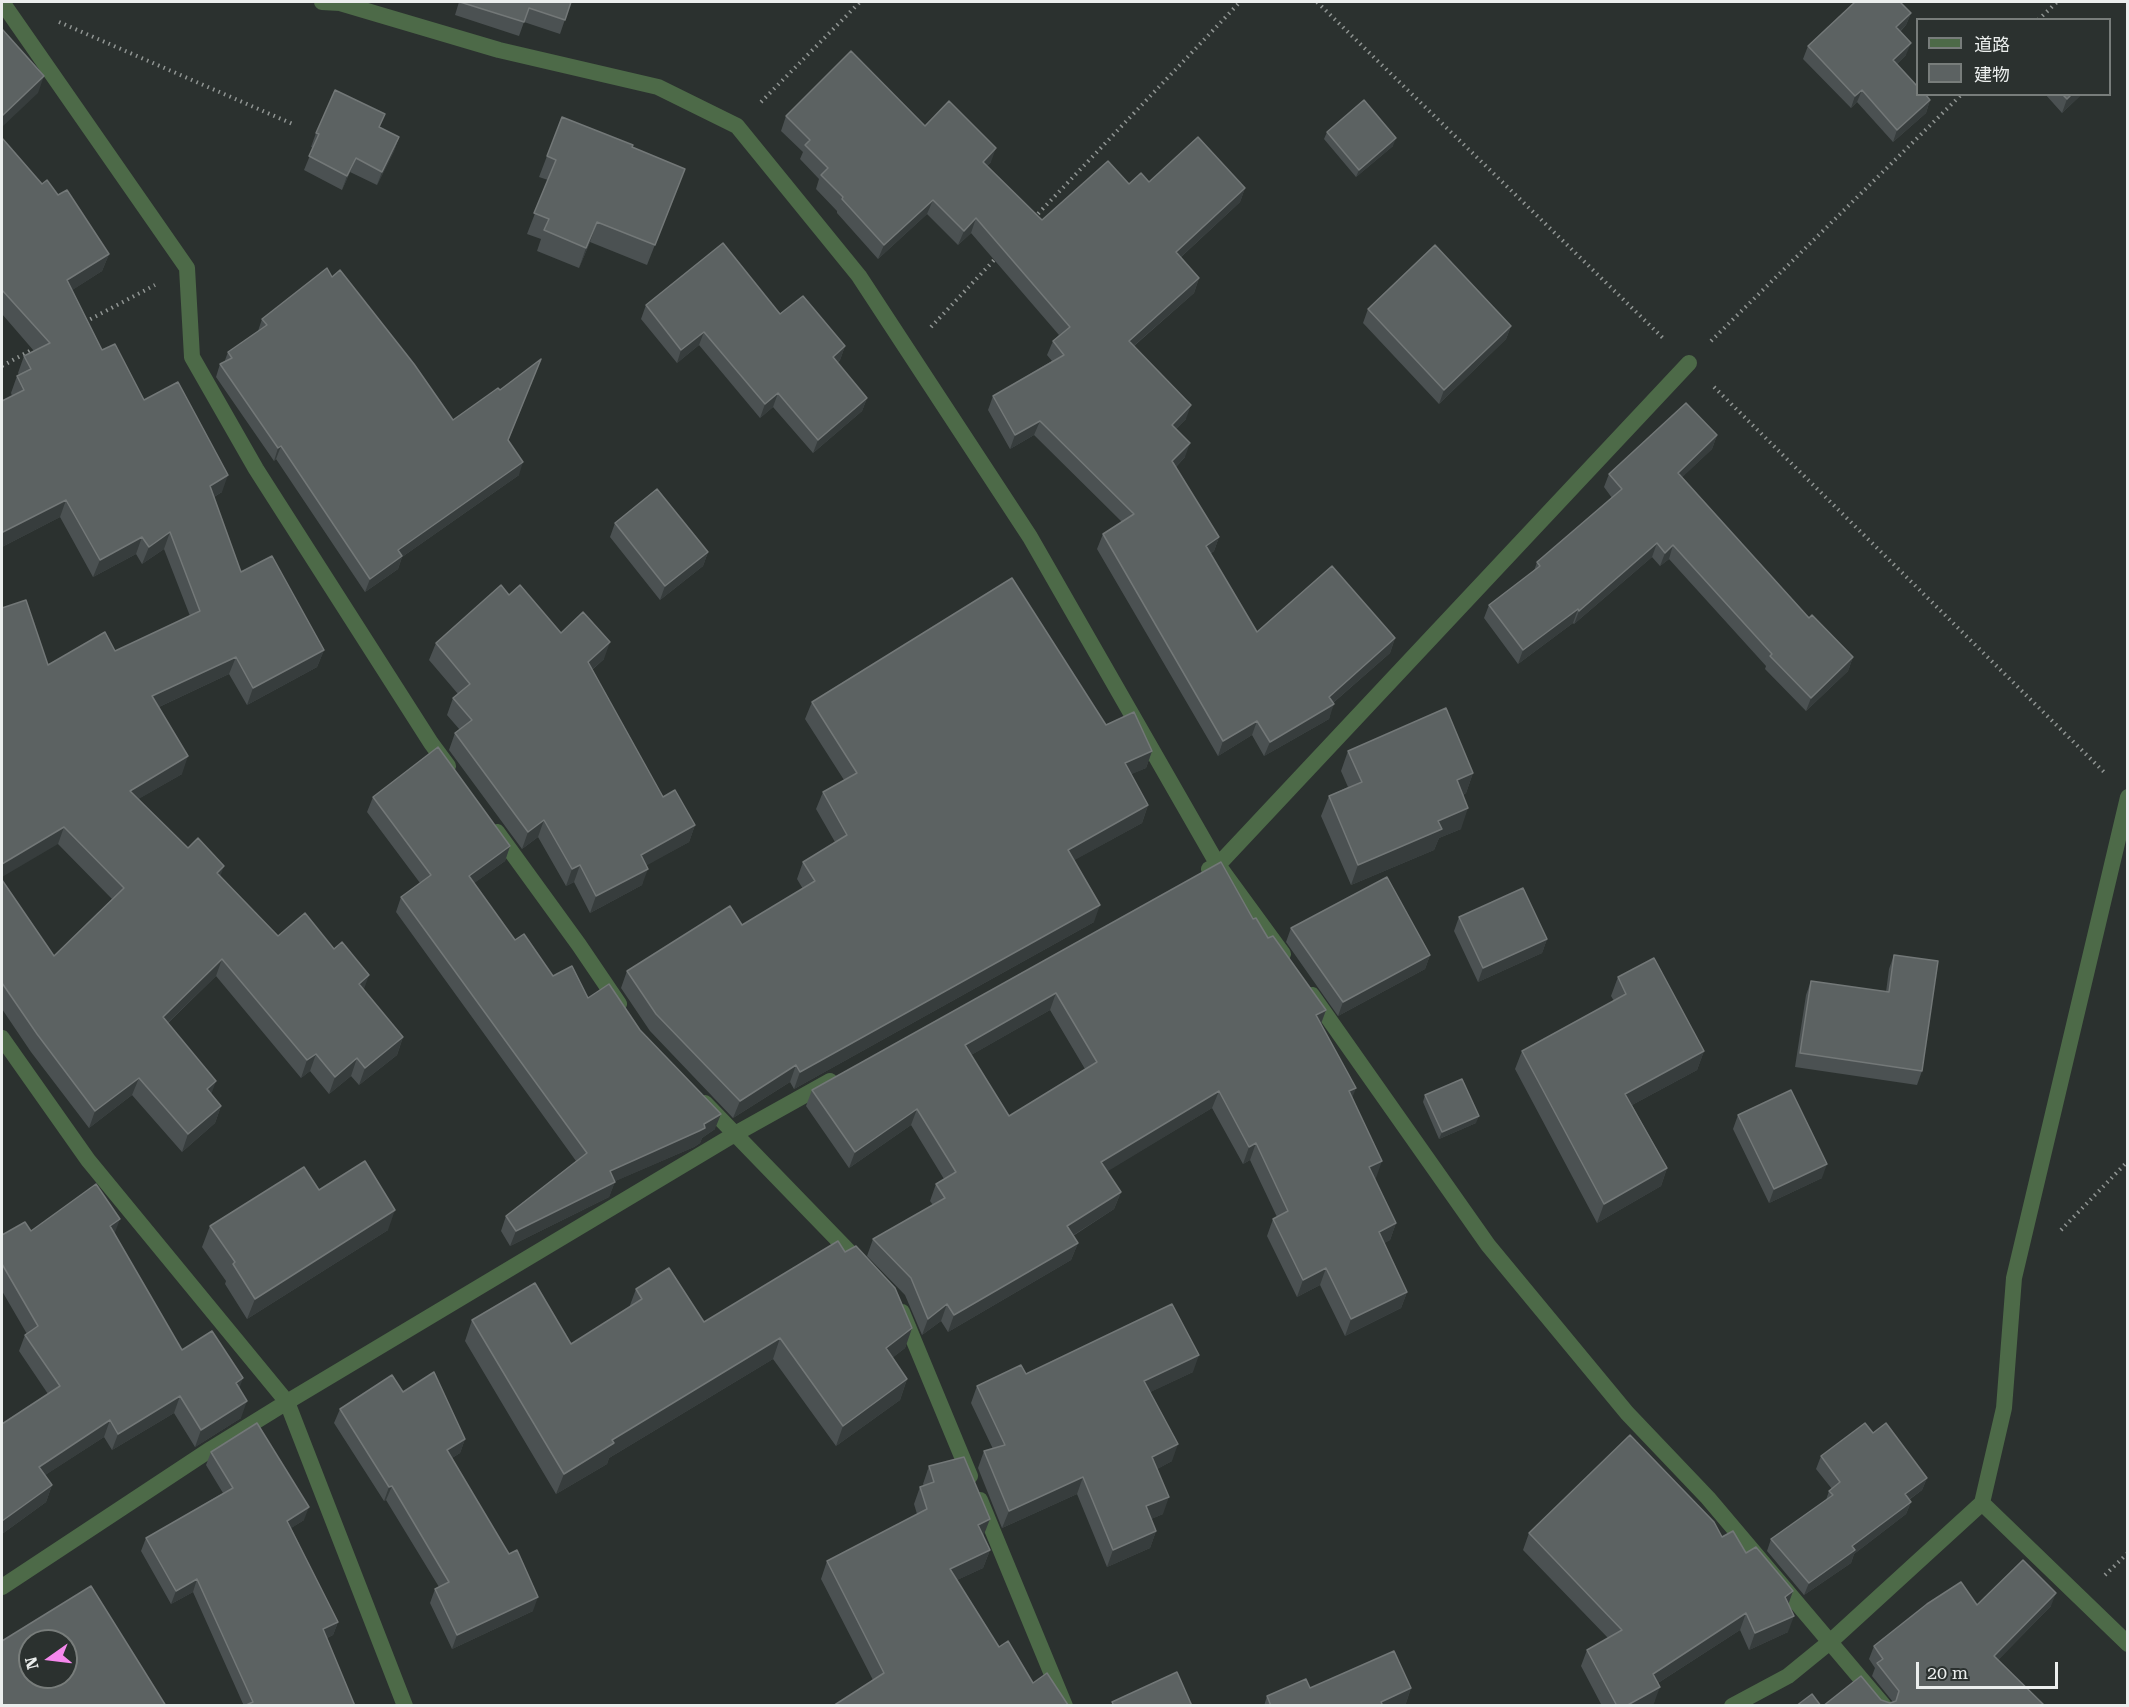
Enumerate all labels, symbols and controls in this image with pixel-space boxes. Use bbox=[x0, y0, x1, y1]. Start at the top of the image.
legend bbox=[1916, 18, 2111, 96]
text: 道路 bbox=[1974, 34, 2010, 55]
text: 建物 bbox=[1974, 64, 2010, 85]
north arrow bbox=[18, 1629, 78, 1689]
scale bar bbox=[1919, 1650, 2062, 1688]
text: N bbox=[21, 1655, 43, 1671]
text: 20 m bbox=[1927, 1662, 1968, 1683]

